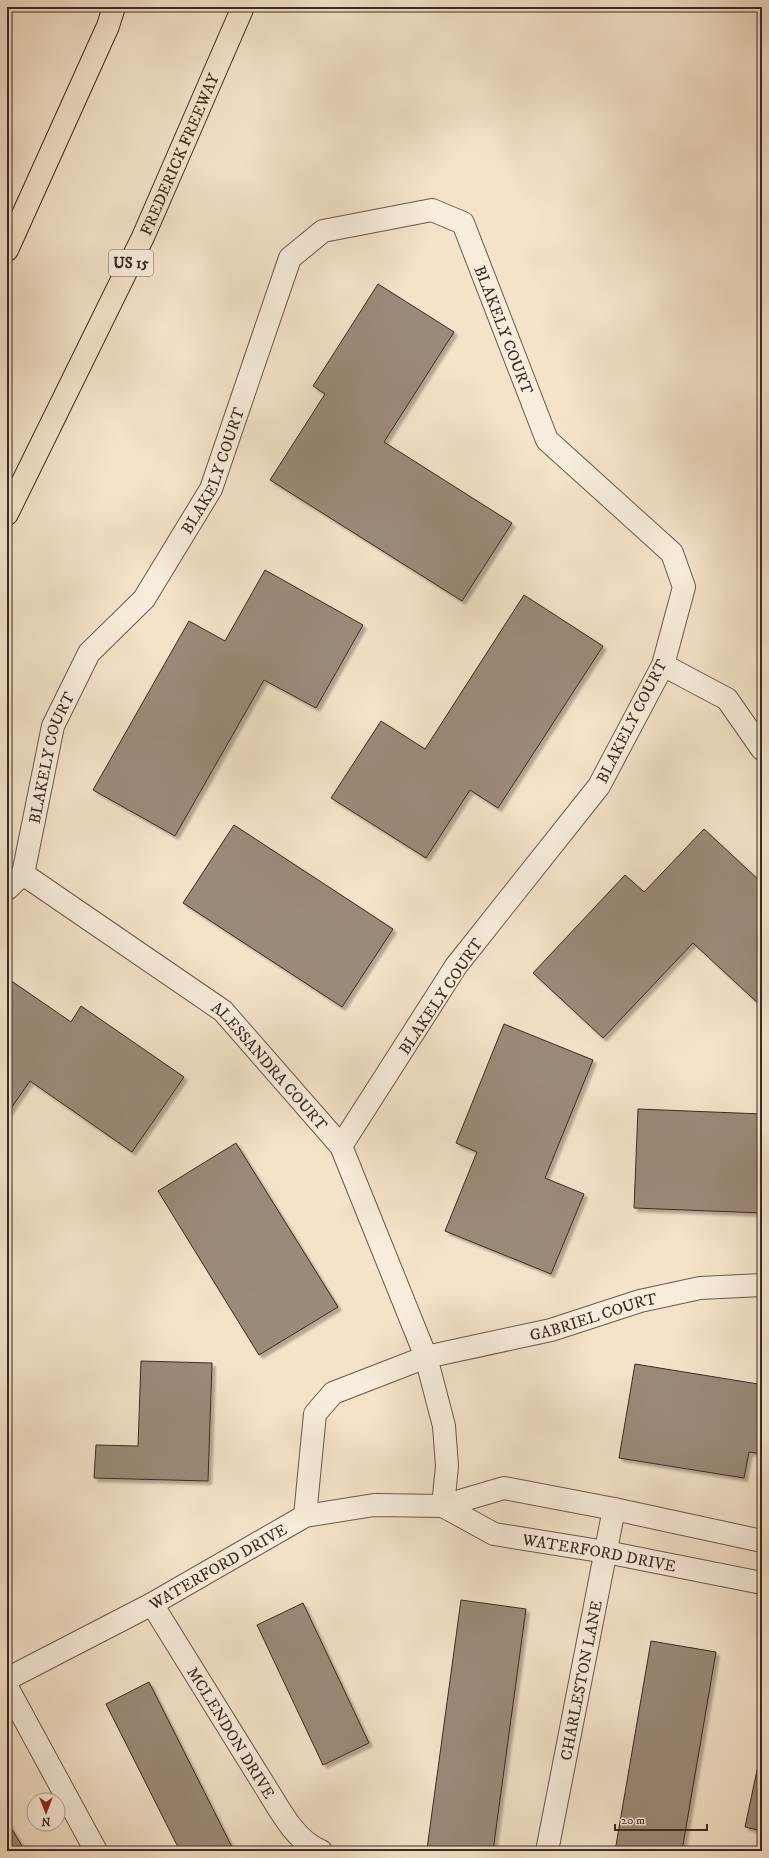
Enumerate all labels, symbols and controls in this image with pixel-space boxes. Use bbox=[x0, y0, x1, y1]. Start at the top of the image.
street label: FREDERICK FREEWAY bbox=[136, 70, 224, 238]
road number: US 15 bbox=[109, 250, 153, 276]
street label: BLAKELY COURT bbox=[469, 263, 537, 397]
street label: BLAKELY COURT bbox=[177, 405, 249, 538]
street label: BLAKELY COURT bbox=[592, 656, 672, 787]
street label: BLAKELY COURT bbox=[24, 689, 79, 825]
street label: BLAKELY COURT bbox=[394, 934, 487, 1059]
street label: ALESSANDRA COURT bbox=[207, 997, 332, 1135]
street label: GABRIEL COURT bbox=[528, 1289, 659, 1345]
street label: WATERFORD DRIVE bbox=[145, 1520, 291, 1615]
street label: WATERFORD DRIVE bbox=[520, 1530, 678, 1577]
street label: CHARLESTON LANE bbox=[556, 1599, 607, 1762]
street label: MCLENDON DRIVE bbox=[182, 1663, 279, 1802]
north arrow bbox=[26, 1792, 66, 1832]
scale bar bbox=[615, 1806, 707, 1832]
text: 20 m bbox=[621, 1813, 645, 1828]
text: N bbox=[41, 1814, 51, 1828]

